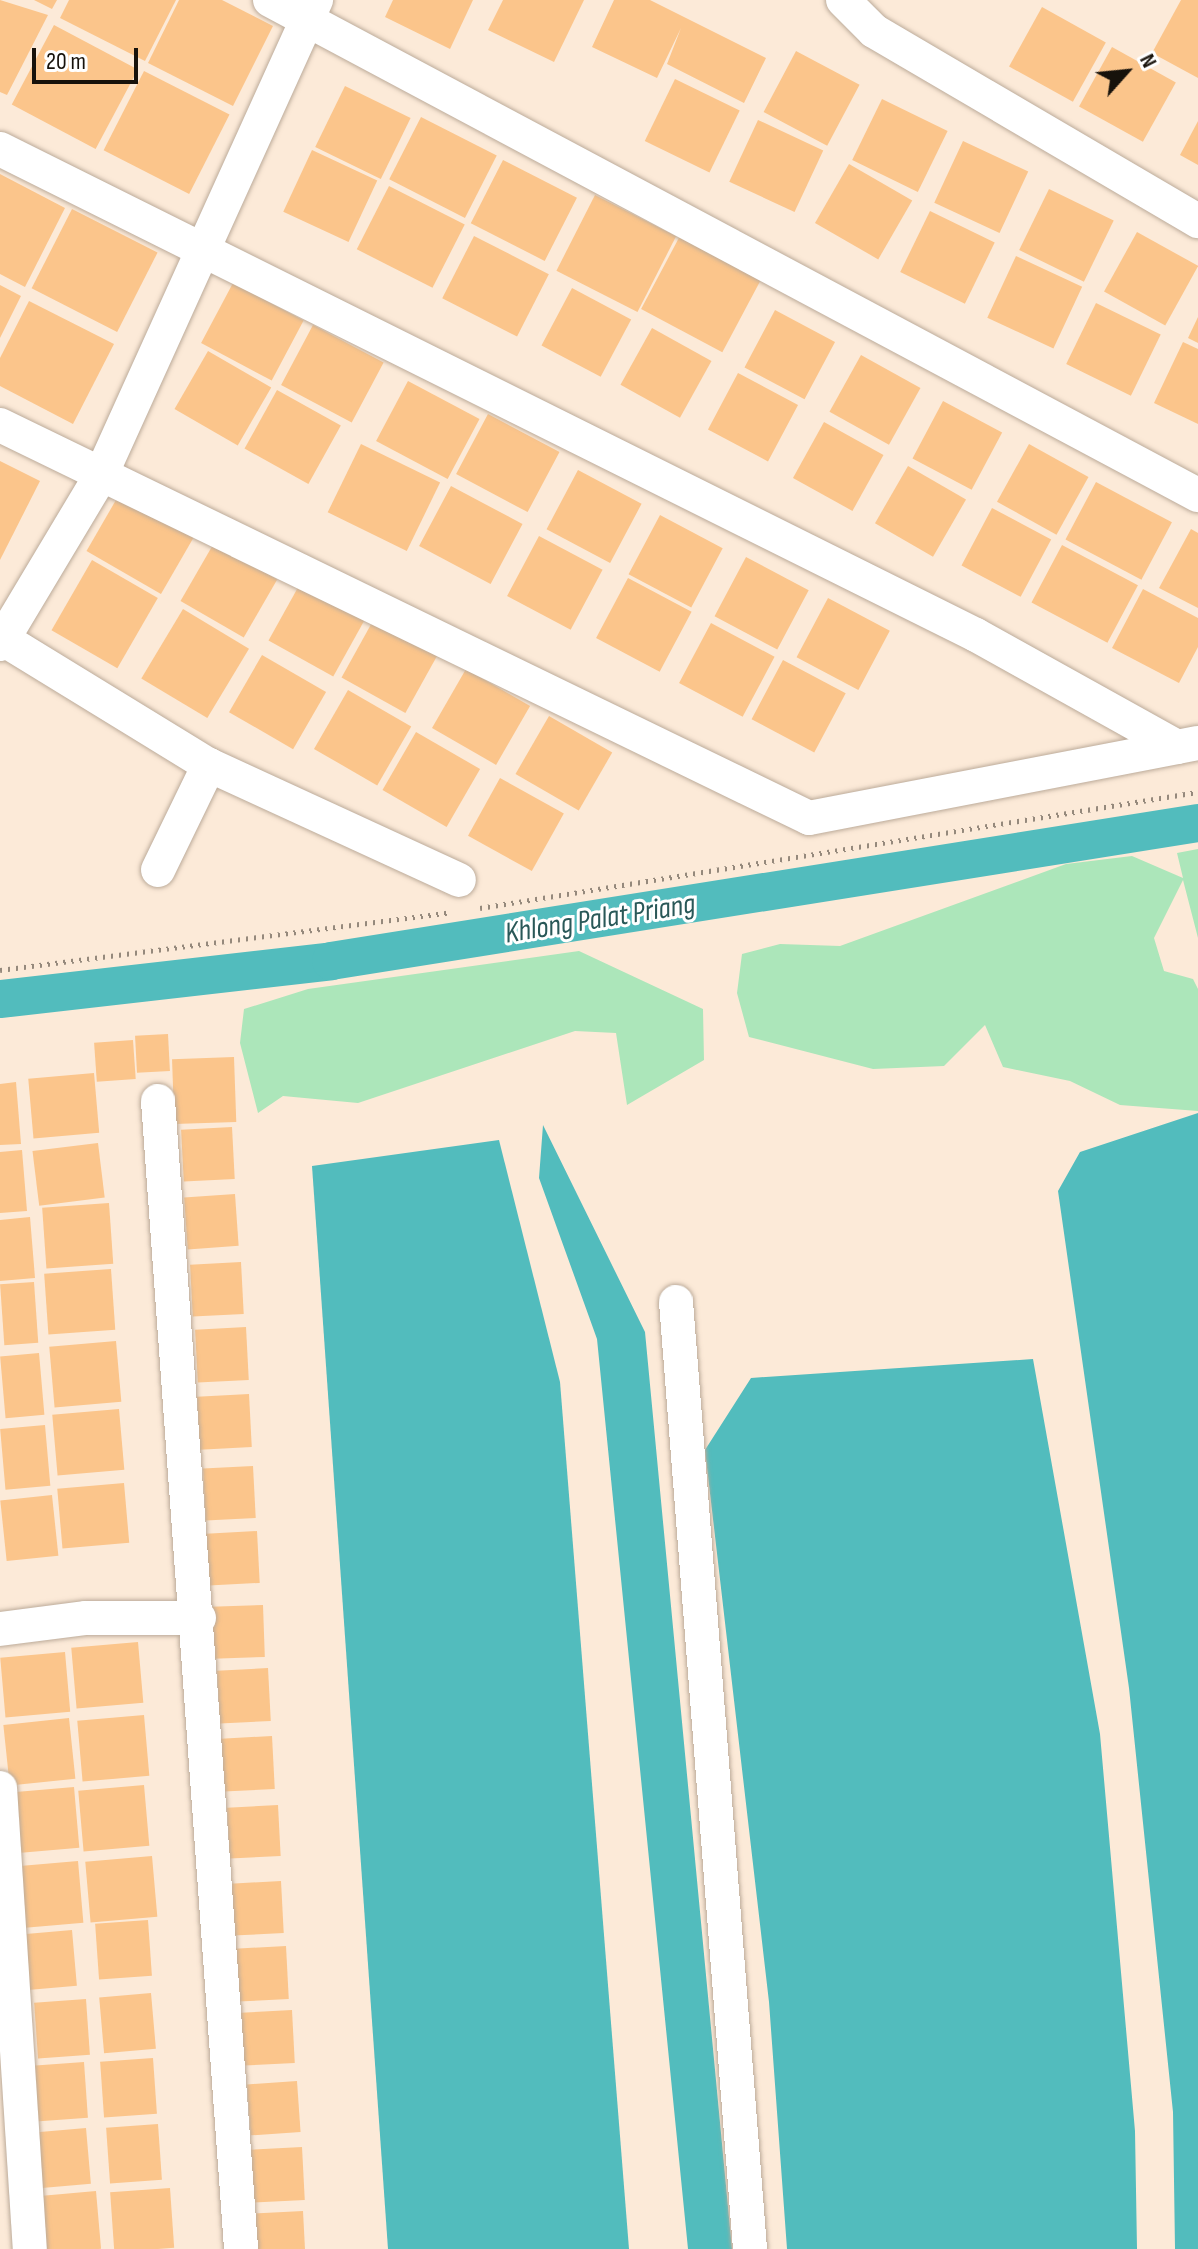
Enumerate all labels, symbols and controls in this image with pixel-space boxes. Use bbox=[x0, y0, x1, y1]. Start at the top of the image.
scale bar bbox=[36, 32, 142, 82]
north arrow bbox=[1086, 32, 1166, 112]
text: 20 m bbox=[46, 47, 86, 76]
text: N bbox=[1133, 50, 1163, 72]
water label: Khlong Palat Priang bbox=[502, 886, 698, 952]

